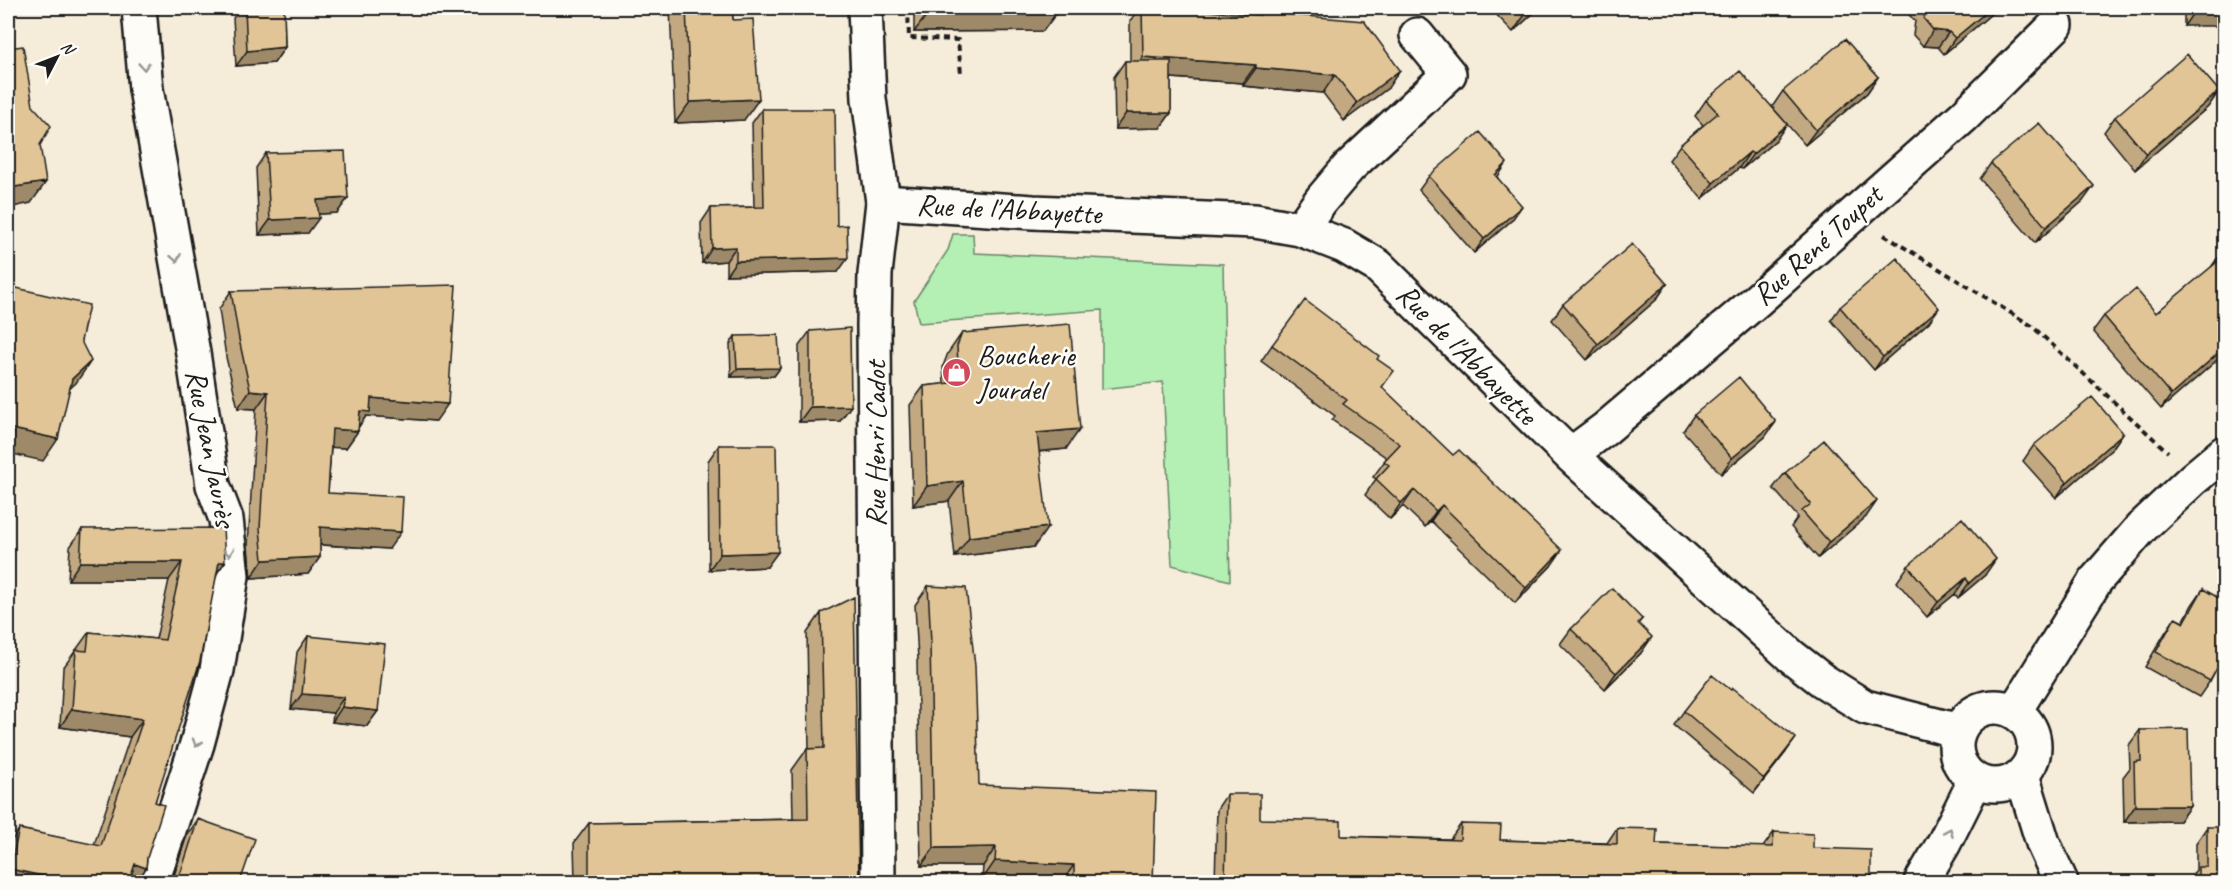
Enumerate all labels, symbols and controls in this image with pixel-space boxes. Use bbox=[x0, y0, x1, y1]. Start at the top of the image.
north arrow bbox=[27, 27, 87, 87]
text: N bbox=[57, 37, 80, 60]
one-way arrow bbox=[137, 61, 150, 70]
street label: Rue René Toupet bbox=[1744, 175, 1892, 313]
street label: Rue de l'Abbayette bbox=[916, 185, 1104, 233]
one-way arrow bbox=[169, 253, 182, 263]
street label: Rue de l'Abbayette bbox=[1388, 275, 1547, 434]
place label: Boucherie Jourdel bbox=[975, 336, 1077, 408]
shop icon: Boucherie Jourdel bbox=[940, 356, 972, 388]
street label: Rue Henri Cadot bbox=[856, 358, 894, 527]
street label: Rue Jean Jaurès bbox=[177, 366, 245, 532]
one-way arrow bbox=[222, 548, 235, 557]
one-way arrow bbox=[192, 737, 204, 748]
one-way arrow bbox=[1942, 827, 1954, 838]

